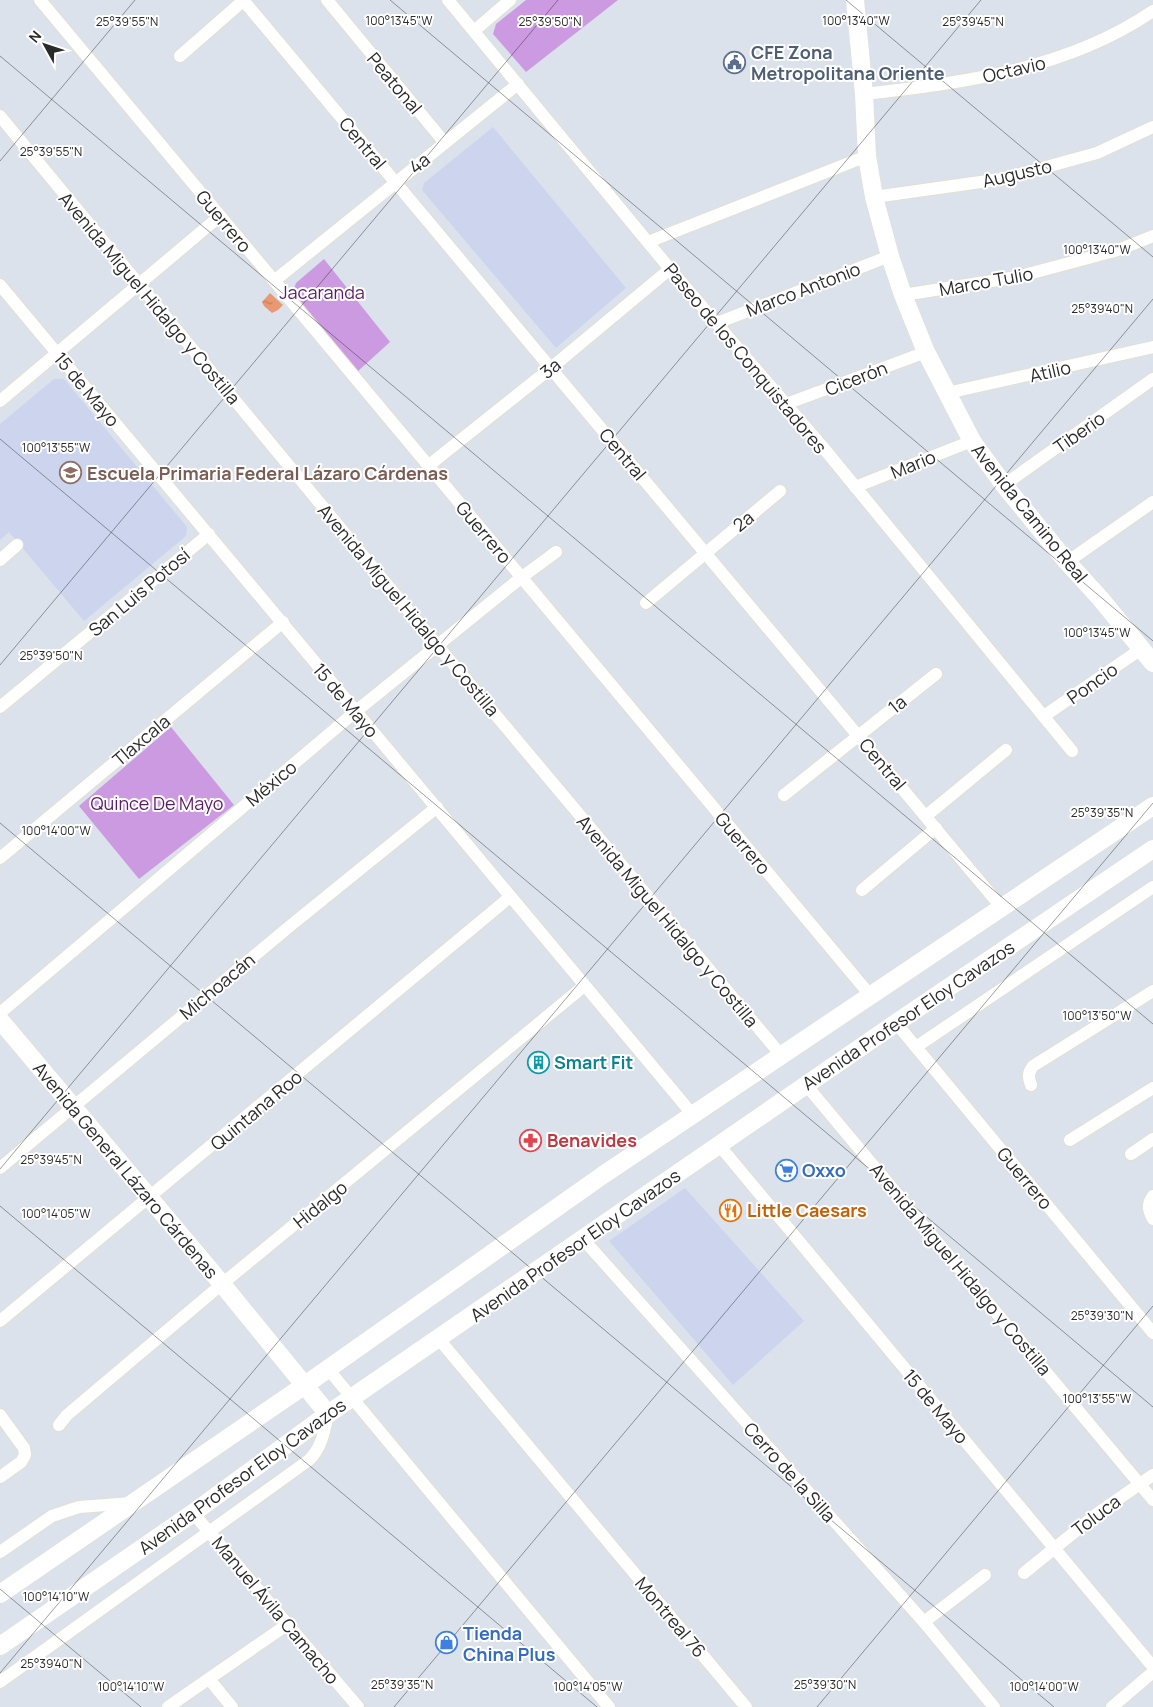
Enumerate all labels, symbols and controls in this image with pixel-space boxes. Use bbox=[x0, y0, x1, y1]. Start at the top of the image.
text: 100°13'45"W bbox=[365, 12, 433, 29]
text: 100°13'40"W bbox=[822, 12, 891, 29]
text: 25°39'55"N bbox=[96, 13, 158, 30]
text: 25°39'50"N bbox=[519, 13, 581, 30]
text: 25°39'45"N bbox=[942, 13, 1004, 30]
north arrow bbox=[20, 20, 70, 70]
text: N bbox=[24, 26, 45, 46]
place label: CFE Zona Metropolitana Oriente bbox=[751, 40, 945, 85]
street label: Peatonal bbox=[362, 47, 428, 119]
public building icon: CFE Zona Metropolitana Oriente bbox=[723, 50, 747, 74]
street label: Octavio bbox=[980, 50, 1048, 88]
street label: Central bbox=[334, 112, 392, 174]
text: 25°39'55"N bbox=[20, 143, 82, 160]
street label: 4a bbox=[403, 147, 435, 179]
street label: Augusto bbox=[980, 153, 1054, 193]
street label: Guerrero bbox=[191, 185, 257, 257]
street label: Avenida Miguel Hidalgo y Costilla bbox=[54, 187, 246, 409]
text: 100°13'40"W bbox=[1063, 241, 1132, 258]
street label: Marco Antonio bbox=[742, 256, 864, 322]
street label: Paseo de los Conquistadores bbox=[659, 258, 833, 458]
street label: Marco Tulio bbox=[937, 261, 1035, 301]
park label: Jacaranda bbox=[279, 280, 365, 304]
text: 25°39'40"N bbox=[1071, 300, 1133, 317]
street label: 15 de Mayo bbox=[49, 347, 125, 431]
street label: 3a bbox=[535, 352, 565, 384]
street label: Cicerón bbox=[821, 355, 891, 401]
street label: Atilio bbox=[1027, 355, 1073, 387]
street label: Tiberio bbox=[1049, 406, 1109, 458]
street label: Central bbox=[594, 423, 652, 485]
text: 100°13'55"W bbox=[22, 439, 91, 456]
street label: Avenida Camino Real bbox=[967, 439, 1093, 587]
street label: Mario bbox=[887, 444, 939, 484]
school or university icon: Escuela Primaria Federal Lázaro Cárdenas bbox=[59, 461, 83, 485]
place label: Escuela Primaria Federal Lázaro Cárdenas bbox=[87, 461, 448, 485]
street label: Guerrero bbox=[451, 496, 517, 568]
street label: Avenida Miguel Hidalgo y Costilla bbox=[313, 499, 505, 721]
street label: 2a bbox=[728, 505, 758, 537]
street label: San Luis Potosí bbox=[83, 543, 195, 641]
text: 100°13'45"W bbox=[1063, 624, 1131, 641]
text: 25°39'50"N bbox=[20, 647, 82, 664]
street label: Poncio bbox=[1062, 657, 1122, 709]
street label: 15 de Mayo bbox=[308, 658, 384, 742]
street label: 1a bbox=[883, 689, 911, 719]
street label: Tlaxcala bbox=[107, 709, 175, 771]
street label: Central bbox=[854, 733, 912, 795]
street label: México bbox=[241, 755, 301, 811]
park label: Quince De Mayo bbox=[91, 791, 223, 815]
text: 25°39'35"N bbox=[1071, 804, 1133, 821]
street label: Guerrero bbox=[710, 807, 776, 879]
street label: Avenida Miguel Hidalgo y Costilla bbox=[572, 810, 764, 1032]
text: 100°14'00"W bbox=[21, 822, 91, 839]
street label: Avenida Profesor Eloy Cavazos bbox=[797, 935, 1019, 1095]
street label: Michoacán bbox=[174, 947, 260, 1025]
text: 100°13'50"W bbox=[1063, 1007, 1132, 1024]
building icon: Smart Fit bbox=[526, 1050, 550, 1074]
place label: Smart Fit bbox=[554, 1050, 633, 1074]
street label: Avenida General Lázaro Cárdenas bbox=[28, 1057, 224, 1283]
street label: Quintana Roo bbox=[205, 1065, 307, 1155]
pharmacy icon: Benavides bbox=[519, 1128, 543, 1152]
place label: Benavides bbox=[547, 1128, 637, 1152]
street label: Guerrero bbox=[992, 1142, 1058, 1214]
text: 25°39'45"N bbox=[20, 1151, 82, 1168]
supermarket icon: Oxxo bbox=[774, 1158, 798, 1182]
place label: Oxxo bbox=[802, 1158, 846, 1182]
street label: Avenida Miguel Hidalgo y Costilla bbox=[865, 1158, 1057, 1380]
street label: Avenida Profesor Eloy Cavazos bbox=[465, 1163, 685, 1327]
street label: Hidalgo bbox=[288, 1175, 352, 1233]
restaurant icon: Little Caesars bbox=[719, 1198, 743, 1222]
place label: Little Caesars bbox=[747, 1198, 867, 1222]
text: 100°14'05"W bbox=[22, 1205, 91, 1222]
text: 25°39'30"N bbox=[1071, 1307, 1133, 1324]
street label: 15 de Mayo bbox=[898, 1364, 974, 1448]
text: 100°13'55"W bbox=[1063, 1390, 1132, 1407]
street label: Avenida Profesor Eloy Cavazos bbox=[133, 1392, 351, 1560]
street label: Cerro de la Silla bbox=[739, 1417, 841, 1527]
street label: Toluca bbox=[1067, 1489, 1125, 1541]
street label: Manuel Ávila Camacho bbox=[207, 1531, 345, 1689]
street label: Montreal 76 bbox=[630, 1572, 712, 1662]
text: 100°14'10"W bbox=[23, 1588, 90, 1605]
place label: Tienda China Plus bbox=[463, 1621, 556, 1666]
shop icon: Tienda China Plus bbox=[435, 1631, 459, 1655]
text: 25°39'40"N bbox=[20, 1655, 82, 1672]
text: 25°39'35"N bbox=[371, 1676, 433, 1693]
text: 25°39'30"N bbox=[794, 1676, 856, 1693]
text: 100°14'10"W bbox=[98, 1678, 165, 1695]
text: 100°14'05"W bbox=[554, 1678, 623, 1695]
text: 100°14'00"W bbox=[1009, 1678, 1079, 1695]

